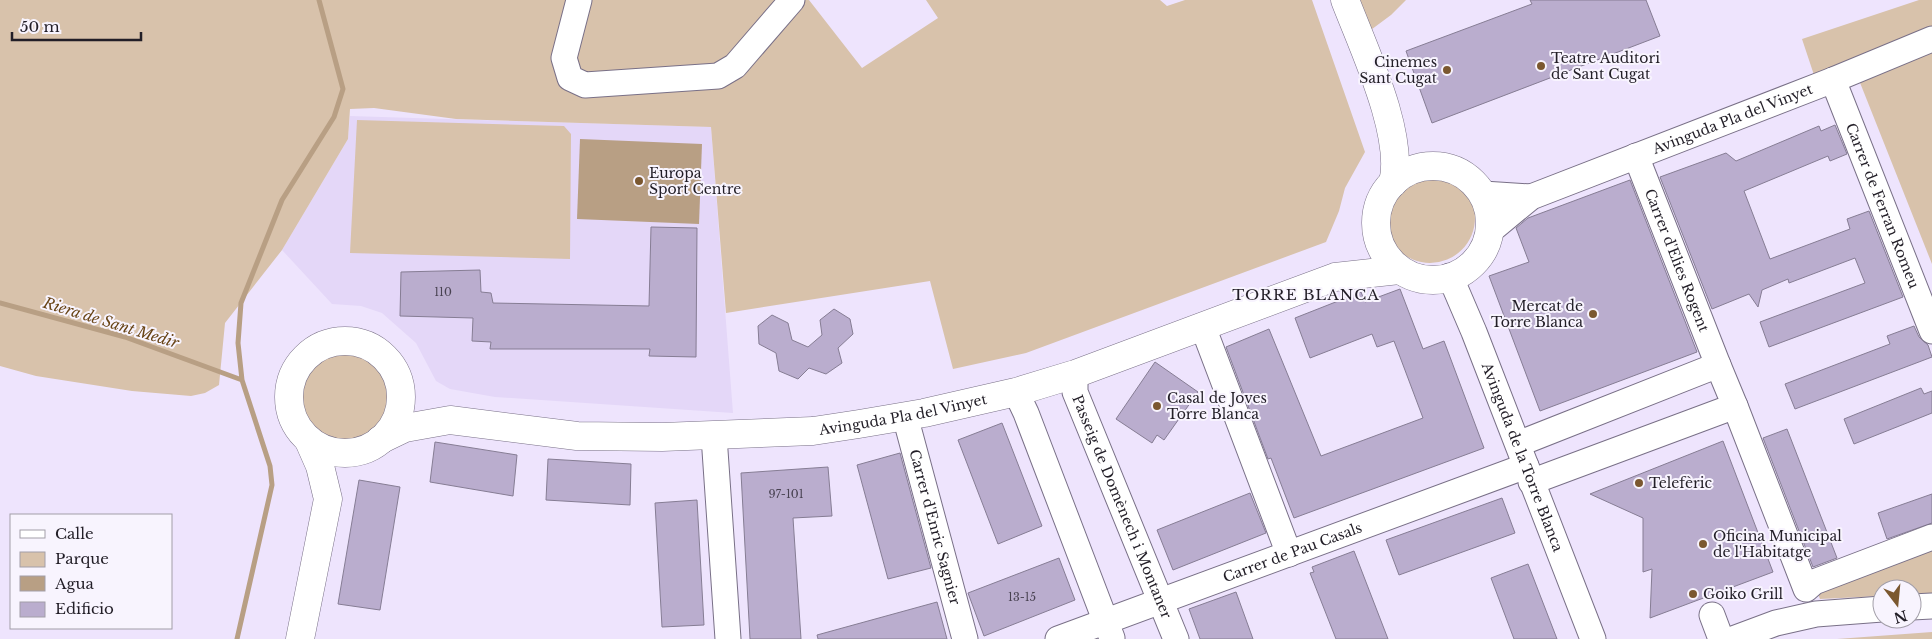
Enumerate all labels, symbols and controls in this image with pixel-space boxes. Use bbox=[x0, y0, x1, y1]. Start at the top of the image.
scale bar bbox=[12, 10, 141, 42]
text: 50 m bbox=[20, 17, 60, 36]
place label: Teatre Auditori de Sant Cugat bbox=[1551, 49, 1660, 83]
place label: Cinemes Sant Cugat bbox=[1359, 53, 1438, 87]
marker: Teatre Auditori de Sant Cugat bbox=[1535, 60, 1547, 72]
marker: Cinemes Sant Cugat bbox=[1441, 64, 1453, 76]
street label: Avinguda Pla del Vinyet bbox=[1649, 80, 1816, 158]
street label: Carrer de Ferran Romeu bbox=[1842, 120, 1923, 291]
place label: Europa Sport Centre bbox=[649, 164, 741, 198]
marker: Europa Sport Centre bbox=[633, 175, 645, 187]
street label: Carrer d'Elies Rogent bbox=[1641, 186, 1713, 335]
house number: 110 bbox=[434, 285, 452, 299]
district label: TORRE BLANCA bbox=[1232, 285, 1380, 304]
water label: Riera de Sant Medir bbox=[40, 293, 182, 353]
place label: Mercat de Torre Blanca bbox=[1491, 297, 1583, 331]
marker: Mercat de Torre Blanca bbox=[1587, 308, 1599, 320]
street label: Avinguda de la Torre Blanca bbox=[1477, 359, 1567, 554]
place label: Casal de Joves Torre Blanca bbox=[1167, 389, 1267, 423]
street label: Avinguda Pla del Vinyet bbox=[817, 390, 989, 439]
street label: Passeig de Domènech i Montaner bbox=[1068, 392, 1176, 622]
marker: Casal de Joves Torre Blanca bbox=[1151, 400, 1163, 412]
street label: Carrer d'Enric Sagnier bbox=[905, 447, 964, 607]
place label: Telefèric bbox=[1649, 474, 1712, 492]
marker: Telefèric bbox=[1633, 477, 1645, 489]
house number: 97-101 bbox=[768, 487, 804, 501]
legend bbox=[10, 514, 172, 629]
street label: Carrer de Pau Casals bbox=[1221, 518, 1364, 586]
text: Calle bbox=[55, 524, 94, 543]
place label: Oficina Municipal de l'Habitatge bbox=[1713, 527, 1842, 561]
marker: Oficina Municipal de l'Habitatge bbox=[1697, 538, 1709, 550]
text: Parque bbox=[55, 549, 109, 568]
text: Agua bbox=[54, 574, 95, 593]
north arrow bbox=[1872, 579, 1922, 629]
place label: Goiko Grill bbox=[1703, 585, 1784, 603]
marker: Goiko Grill bbox=[1687, 588, 1699, 600]
house number: 13-15 bbox=[1008, 590, 1036, 604]
text: Edificio bbox=[55, 599, 114, 618]
text: N bbox=[1892, 606, 1909, 627]

